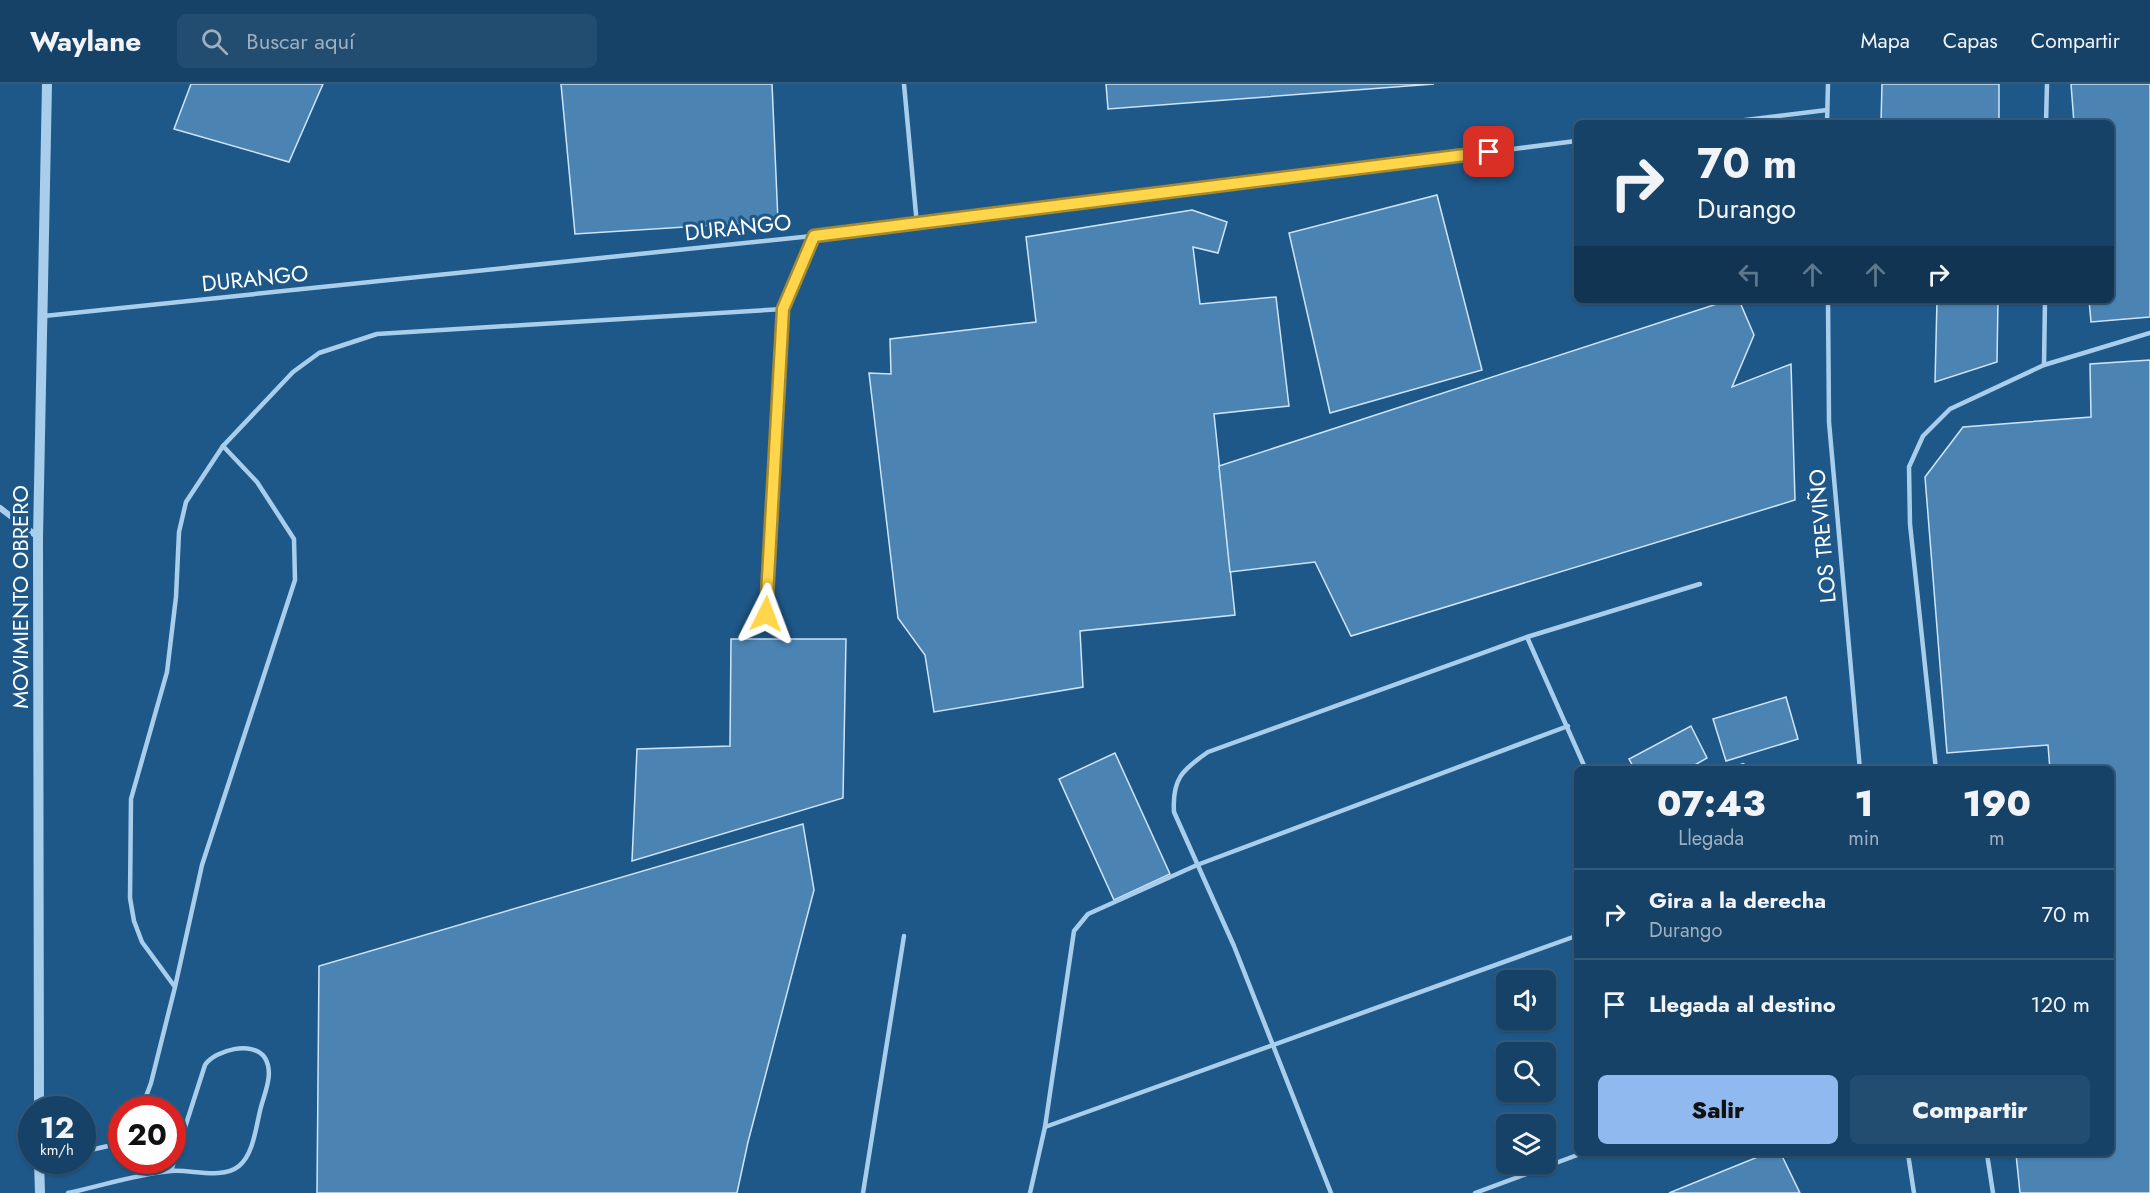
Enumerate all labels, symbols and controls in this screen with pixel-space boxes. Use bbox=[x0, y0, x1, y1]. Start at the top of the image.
search box bbox=[177, 14, 597, 68]
text: Waylane bbox=[30, 21, 141, 62]
icon: search bbox=[198, 25, 231, 58]
text: Buscar aquí bbox=[246, 25, 355, 57]
text: Mapa bbox=[1861, 26, 1910, 56]
text: Capas bbox=[1943, 26, 1998, 56]
text: Compartir bbox=[2031, 26, 2120, 56]
pin bbox=[1463, 126, 1514, 177]
text: 70 m bbox=[1697, 133, 1797, 194]
icon: arrive bbox=[1472, 135, 1505, 168]
icon: right bbox=[1598, 144, 1676, 222]
text: Durango bbox=[1697, 189, 1796, 228]
street label: DURANGO bbox=[683, 205, 793, 249]
street label: DURANGO bbox=[200, 256, 310, 300]
icon: left bbox=[1733, 258, 1766, 291]
icon: ahead bbox=[1796, 258, 1829, 291]
icon: ahead bbox=[1859, 258, 1892, 291]
icon: right bbox=[1922, 258, 1955, 291]
street label: LOS TREVIÑO bbox=[1800, 468, 1844, 604]
street label: MOVIMIENTO OBRERO bbox=[4, 485, 36, 709]
position arrow bbox=[734, 582, 798, 646]
text: 07:43 bbox=[1657, 777, 1765, 829]
text: 1 bbox=[1854, 777, 1873, 829]
text: 190 bbox=[1962, 777, 2031, 829]
text: Llegada bbox=[1678, 824, 1744, 853]
text: min bbox=[1848, 824, 1880, 853]
text: m bbox=[1989, 824, 2005, 853]
text: Gira a la derecha bbox=[1649, 884, 1826, 916]
icon: right bbox=[1598, 898, 1631, 931]
text: 70 m bbox=[2041, 898, 2090, 930]
text: Durango bbox=[1649, 916, 1722, 945]
map controls bbox=[1496, 970, 1556, 1174]
button: sound bbox=[1496, 970, 1556, 1030]
icon: arrive bbox=[1598, 988, 1631, 1021]
text: Llegada al destino bbox=[1649, 988, 1836, 1020]
text: 120 m bbox=[2031, 988, 2090, 1020]
button: search bbox=[1496, 1042, 1556, 1102]
button: Salir bbox=[1598, 1075, 1838, 1144]
button: Compartir bbox=[1850, 1075, 2090, 1144]
speed limit sign: 20 bbox=[108, 1096, 186, 1174]
text: 12 bbox=[40, 1106, 74, 1149]
button: layers bbox=[1496, 1114, 1556, 1174]
text: km/h bbox=[40, 1139, 74, 1161]

